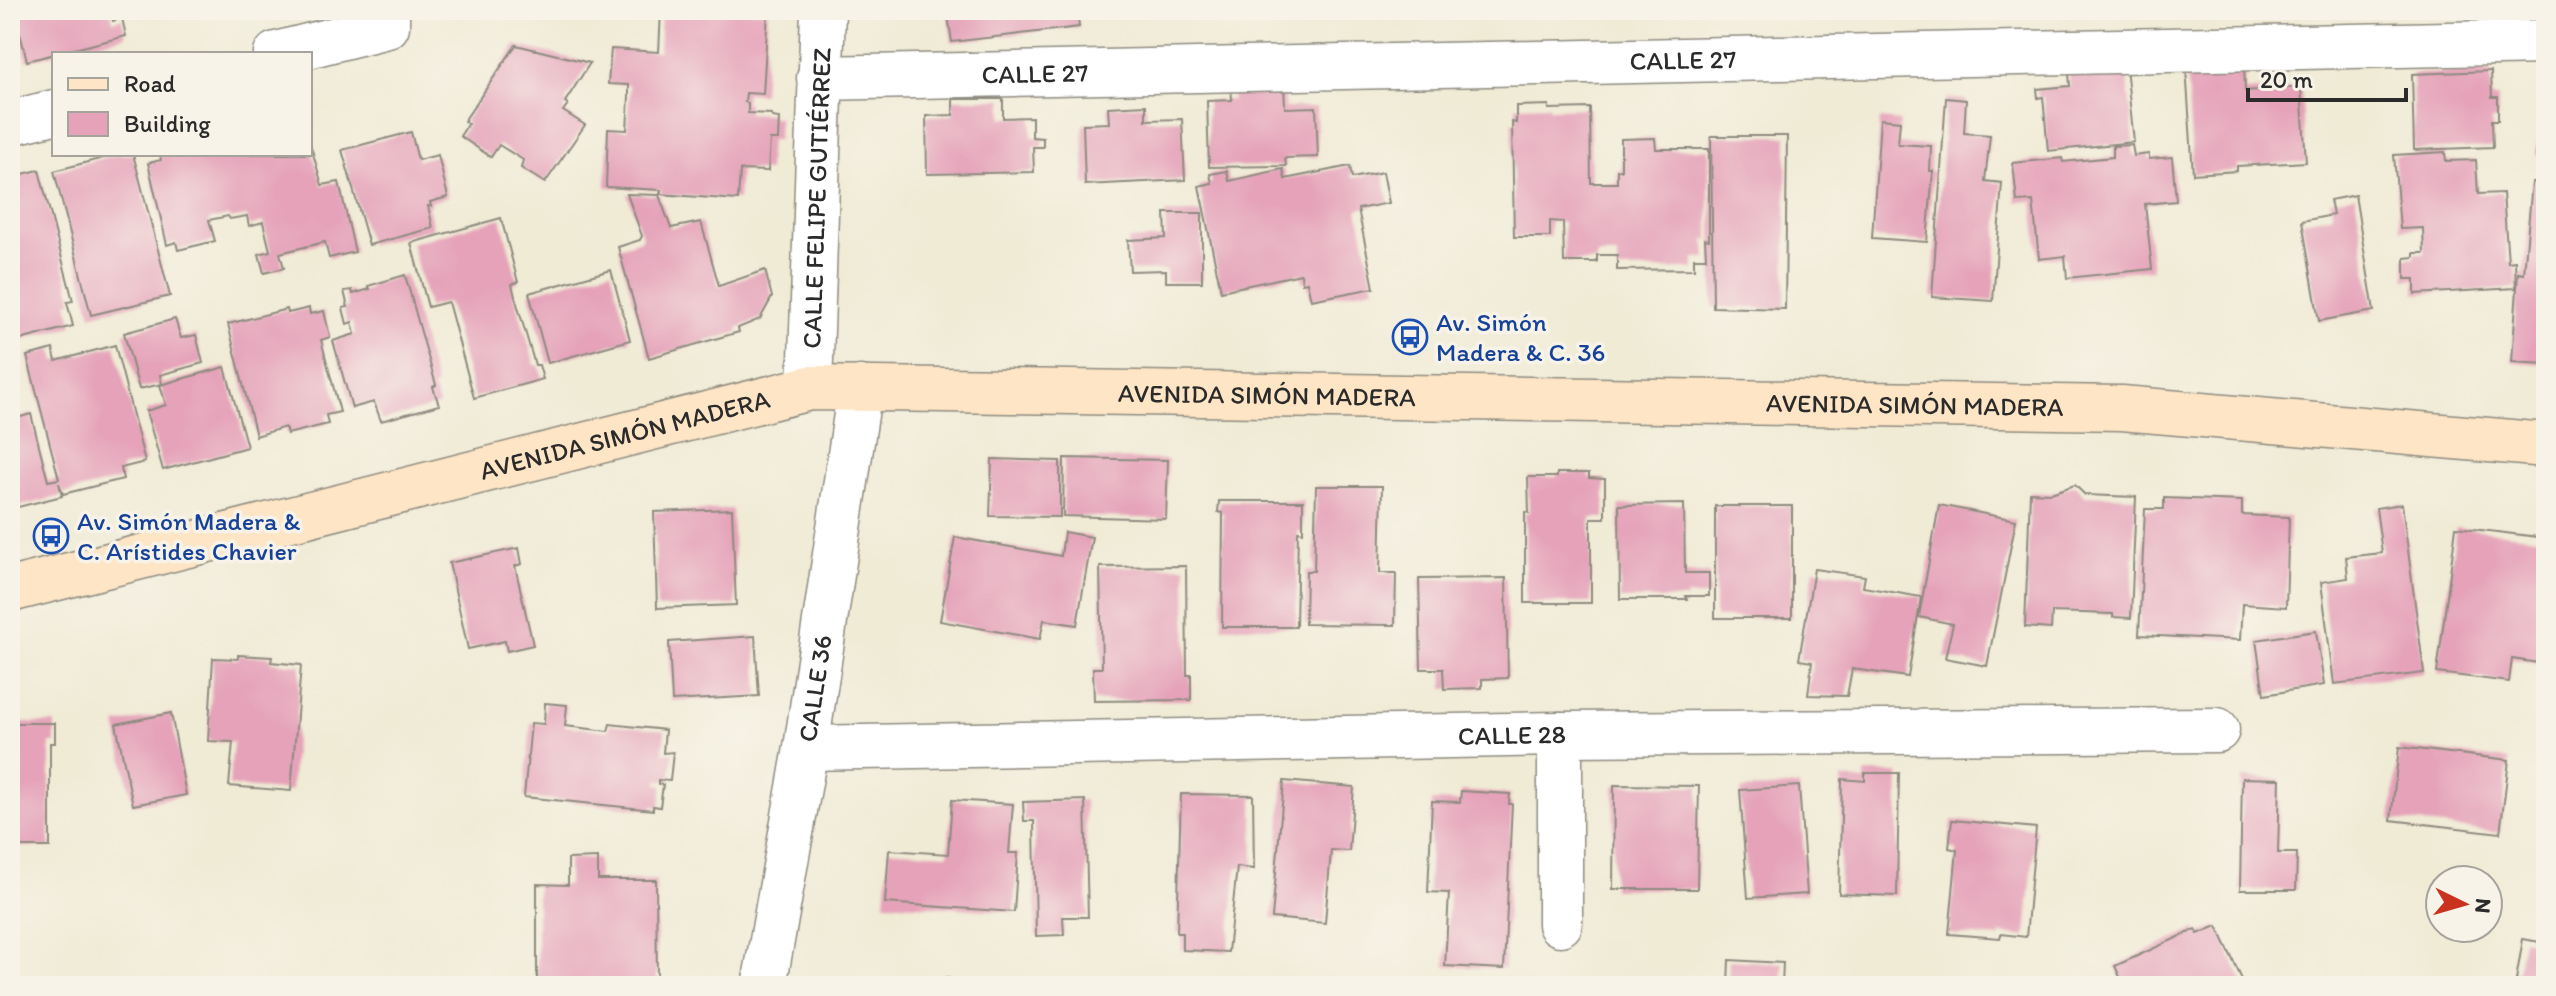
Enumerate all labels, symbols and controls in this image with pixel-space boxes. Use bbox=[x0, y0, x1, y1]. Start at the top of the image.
street label: CALLE 27 bbox=[1629, 43, 1737, 77]
street label: CALLE FELIPE GUTIÉRREZ bbox=[795, 47, 838, 349]
legend bbox=[52, 52, 312, 156]
scale bar bbox=[2248, 52, 2406, 102]
street label: CALLE 27 bbox=[981, 56, 1089, 91]
text: 20 m bbox=[2260, 65, 2313, 94]
text: Road bbox=[124, 69, 176, 98]
text: Building bbox=[124, 109, 211, 138]
place label: Av. Simón Madera & C. 36 bbox=[1436, 306, 1605, 368]
bus stop icon: Av. Simón Madera & C. 36 bbox=[1391, 318, 1429, 356]
street label: AVENIDA SIMÓN MADERA bbox=[1118, 377, 1416, 413]
street label: AVENIDA SIMÓN MADERA bbox=[476, 383, 773, 487]
street label: AVENIDA SIMÓN MADERA bbox=[1766, 387, 2064, 423]
place label: Av. Simón Madera & C. Arístides Chavier bbox=[77, 505, 301, 567]
bus stop icon: Av. Simón Madera & C. Arístides Chavier bbox=[32, 517, 70, 555]
street label: CALLE 36 bbox=[791, 633, 839, 744]
street label: CALLE 28 bbox=[1458, 718, 1566, 752]
north arrow bbox=[2424, 864, 2504, 944]
text: N bbox=[2469, 897, 2498, 914]

